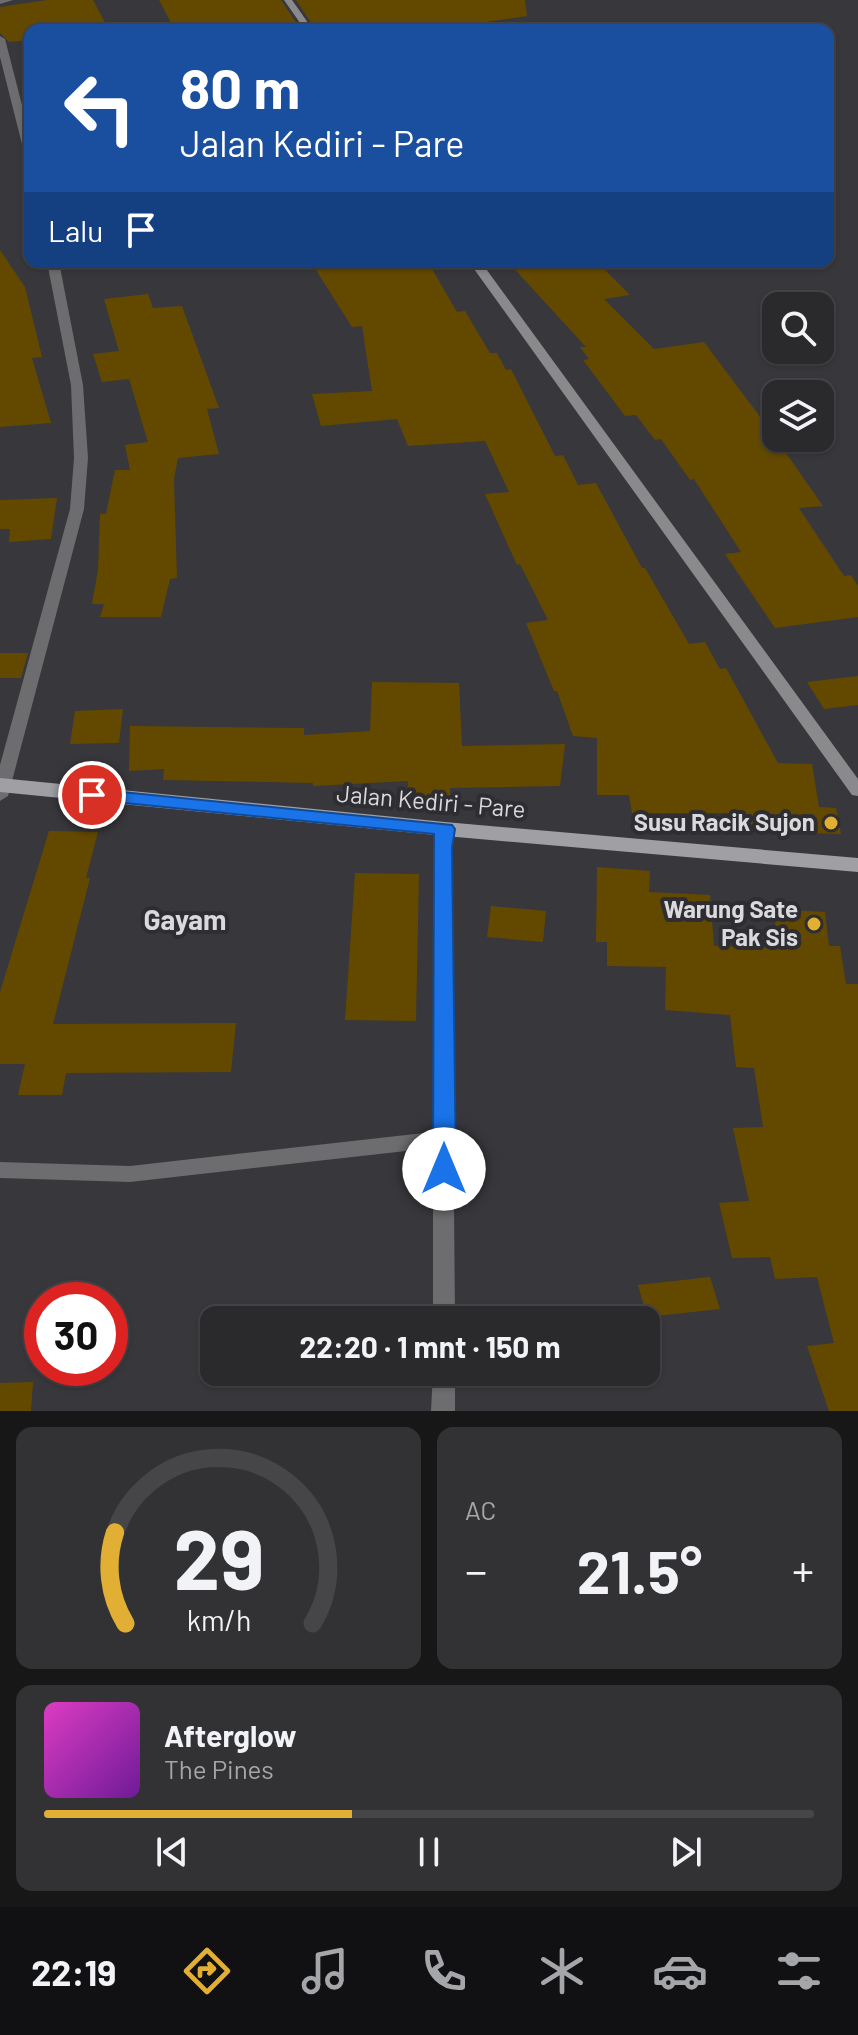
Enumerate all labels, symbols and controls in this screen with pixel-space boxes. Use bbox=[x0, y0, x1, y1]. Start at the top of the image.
text: 80 m bbox=[180, 53, 300, 120]
icon: left bbox=[48, 56, 152, 160]
text: Jalan Kediri - Pare bbox=[180, 121, 465, 164]
icon: arrive bbox=[119, 208, 163, 252]
text: Lalu bbox=[48, 212, 103, 248]
map controls bbox=[762, 292, 834, 452]
button: search bbox=[762, 292, 834, 364]
button: layers bbox=[762, 380, 834, 452]
pin bbox=[58, 761, 126, 829]
icon: arrive bbox=[70, 773, 114, 817]
street label: Jalan Kediri - Pare bbox=[335, 778, 527, 823]
place label: Susu Racik Sujon bbox=[634, 807, 815, 836]
marker: Susu Racik Sujon bbox=[822, 814, 840, 832]
place label: Warung Sate Pak Sis bbox=[664, 894, 798, 951]
district label: Gayam bbox=[144, 902, 226, 936]
marker: Warung Sate Pak Sis bbox=[805, 915, 823, 933]
position arrow bbox=[402, 1127, 486, 1211]
speed limit sign: 30 bbox=[24, 1282, 128, 1386]
text: 22:20 · 1 mnt · 150 m bbox=[300, 1328, 560, 1364]
text: AC bbox=[465, 1494, 496, 1525]
text: 29 bbox=[173, 1507, 264, 1607]
text: 21.5° bbox=[577, 1534, 702, 1606]
text: − bbox=[465, 1543, 487, 1596]
text: + bbox=[792, 1543, 814, 1596]
text: km/h bbox=[186, 1602, 251, 1637]
text: Afterglow bbox=[164, 1717, 297, 1753]
text: The Pines bbox=[164, 1753, 274, 1784]
icon: previous bbox=[150, 1830, 194, 1874]
icon: pause bbox=[407, 1830, 451, 1874]
icon: next bbox=[664, 1830, 708, 1874]
icon: directions bbox=[179, 1943, 235, 1999]
icon: music bbox=[297, 1943, 353, 1999]
icon: phone bbox=[416, 1943, 472, 1999]
icon: climate bbox=[534, 1943, 590, 1999]
icon: car bbox=[652, 1943, 708, 1999]
icon: filters bbox=[771, 1943, 827, 1999]
text: 22:19 bbox=[31, 1950, 116, 1993]

